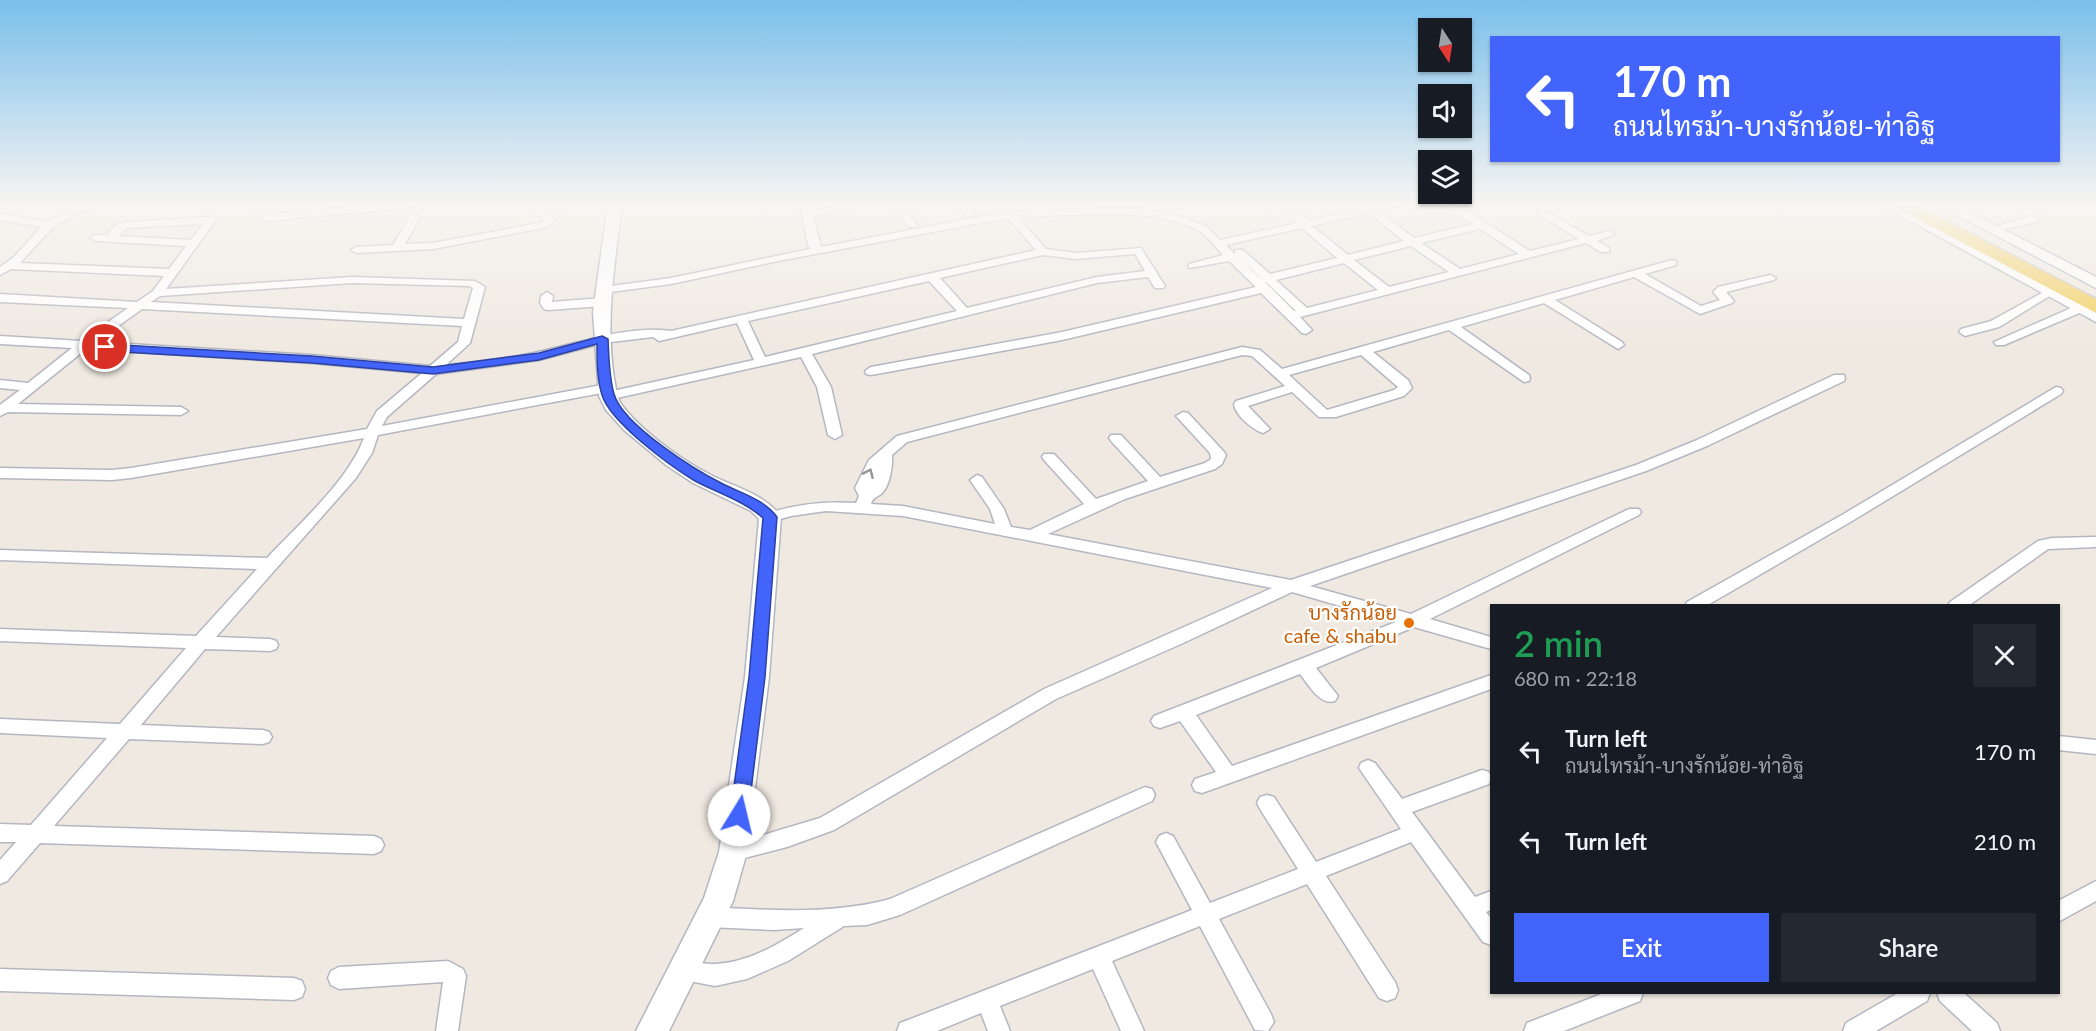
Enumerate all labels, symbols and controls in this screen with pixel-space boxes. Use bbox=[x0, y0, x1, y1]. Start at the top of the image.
north arrow bbox=[1418, 18, 1472, 72]
map controls bbox=[1418, 18, 1472, 204]
text: 170 m bbox=[1613, 56, 1731, 106]
icon: left bbox=[1514, 60, 1592, 138]
button: sound bbox=[1418, 84, 1472, 138]
text: ถนนไทรม้า-บางรักน้อย-ท่าอิฐ bbox=[1613, 109, 1935, 142]
button: layers bbox=[1418, 150, 1472, 204]
pin bbox=[79, 321, 130, 372]
icon: arrive bbox=[88, 330, 121, 363]
one-way arrow bbox=[862, 469, 874, 480]
place label: บางรักน้อย cafe & shabu bbox=[1284, 600, 1397, 647]
marker: บางรักน้อย cafe & shabu bbox=[1402, 616, 1416, 630]
text: 2 min bbox=[1514, 621, 1603, 665]
button: close bbox=[1973, 624, 2036, 687]
text: 680 m · 22:18 bbox=[1514, 666, 1637, 690]
text: Turn left bbox=[1565, 725, 1647, 752]
icon: left bbox=[1514, 735, 1547, 768]
text: 170 m bbox=[1974, 738, 2036, 765]
text: ถนนไทรม้า-บางรักน้อย-ท่าอิฐ bbox=[1565, 753, 1804, 777]
position arrow bbox=[707, 783, 771, 847]
icon: left bbox=[1514, 825, 1547, 858]
text: Turn left bbox=[1565, 828, 1647, 855]
text: 210 m bbox=[1974, 828, 2036, 855]
button: Exit bbox=[1514, 913, 1769, 982]
button: Share bbox=[1781, 913, 2036, 982]

